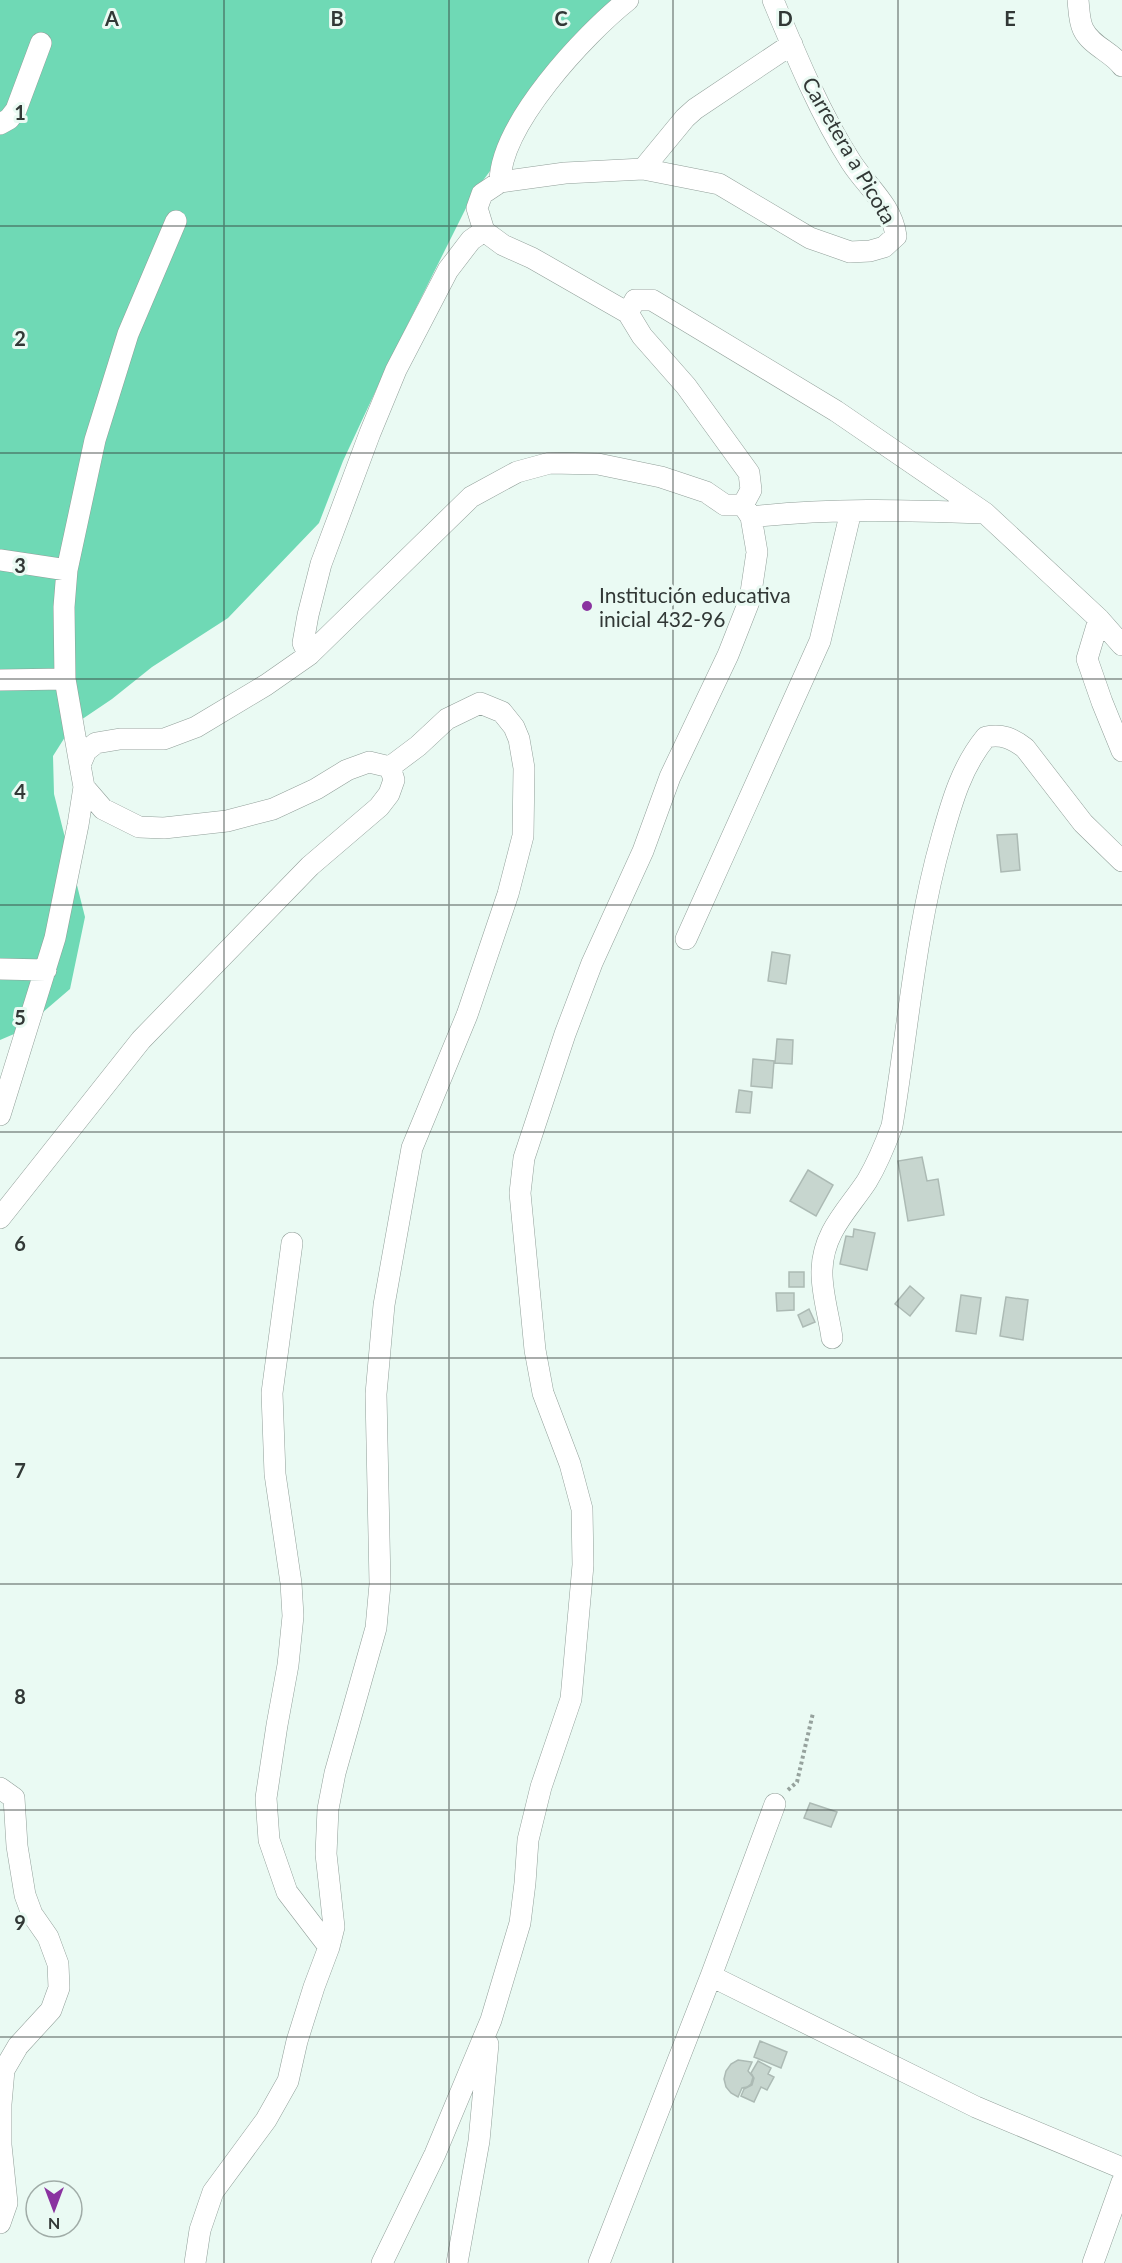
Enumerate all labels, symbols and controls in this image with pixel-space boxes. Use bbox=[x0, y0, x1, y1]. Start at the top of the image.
text: A bbox=[104, 6, 119, 30]
text: B bbox=[330, 6, 344, 30]
text: C bbox=[554, 6, 568, 30]
text: D bbox=[777, 6, 793, 30]
text: E bbox=[1004, 6, 1016, 30]
street label: Carretera a Picota bbox=[798, 72, 902, 228]
text: 1 bbox=[14, 100, 26, 124]
text: 2 bbox=[14, 326, 26, 350]
text: 3 bbox=[14, 553, 26, 577]
place label: Institución educativa inicial 432-96 bbox=[599, 582, 791, 631]
marker: Institución educativa inicial 432-96 bbox=[580, 599, 594, 613]
text: 4 bbox=[14, 779, 26, 803]
text: 5 bbox=[14, 1005, 26, 1029]
text: 6 bbox=[14, 1231, 26, 1255]
text: 7 bbox=[14, 1458, 26, 1482]
text: 8 bbox=[14, 1684, 26, 1708]
text: 9 bbox=[14, 1910, 26, 1934]
north arrow bbox=[24, 2179, 84, 2239]
text: N bbox=[48, 2215, 60, 2234]

